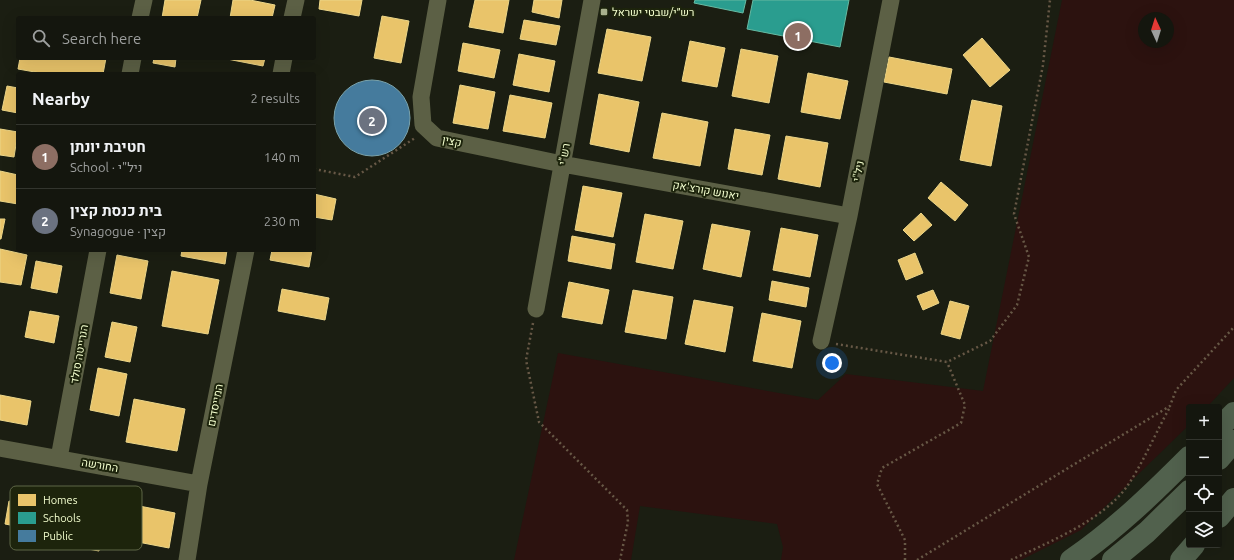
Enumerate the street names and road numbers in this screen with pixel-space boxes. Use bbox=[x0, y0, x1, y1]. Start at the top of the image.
street label: קצין bbox=[441, 133, 463, 149]
street label: רש"י bbox=[556, 142, 572, 166]
street label: ניל"י bbox=[850, 160, 866, 182]
street label: יאנוש קורצ'אק bbox=[672, 178, 740, 202]
street label: הנרייטה סולד bbox=[68, 323, 90, 385]
street label: המייסדים bbox=[205, 383, 225, 427]
street label: החורשה bbox=[81, 456, 119, 474]

